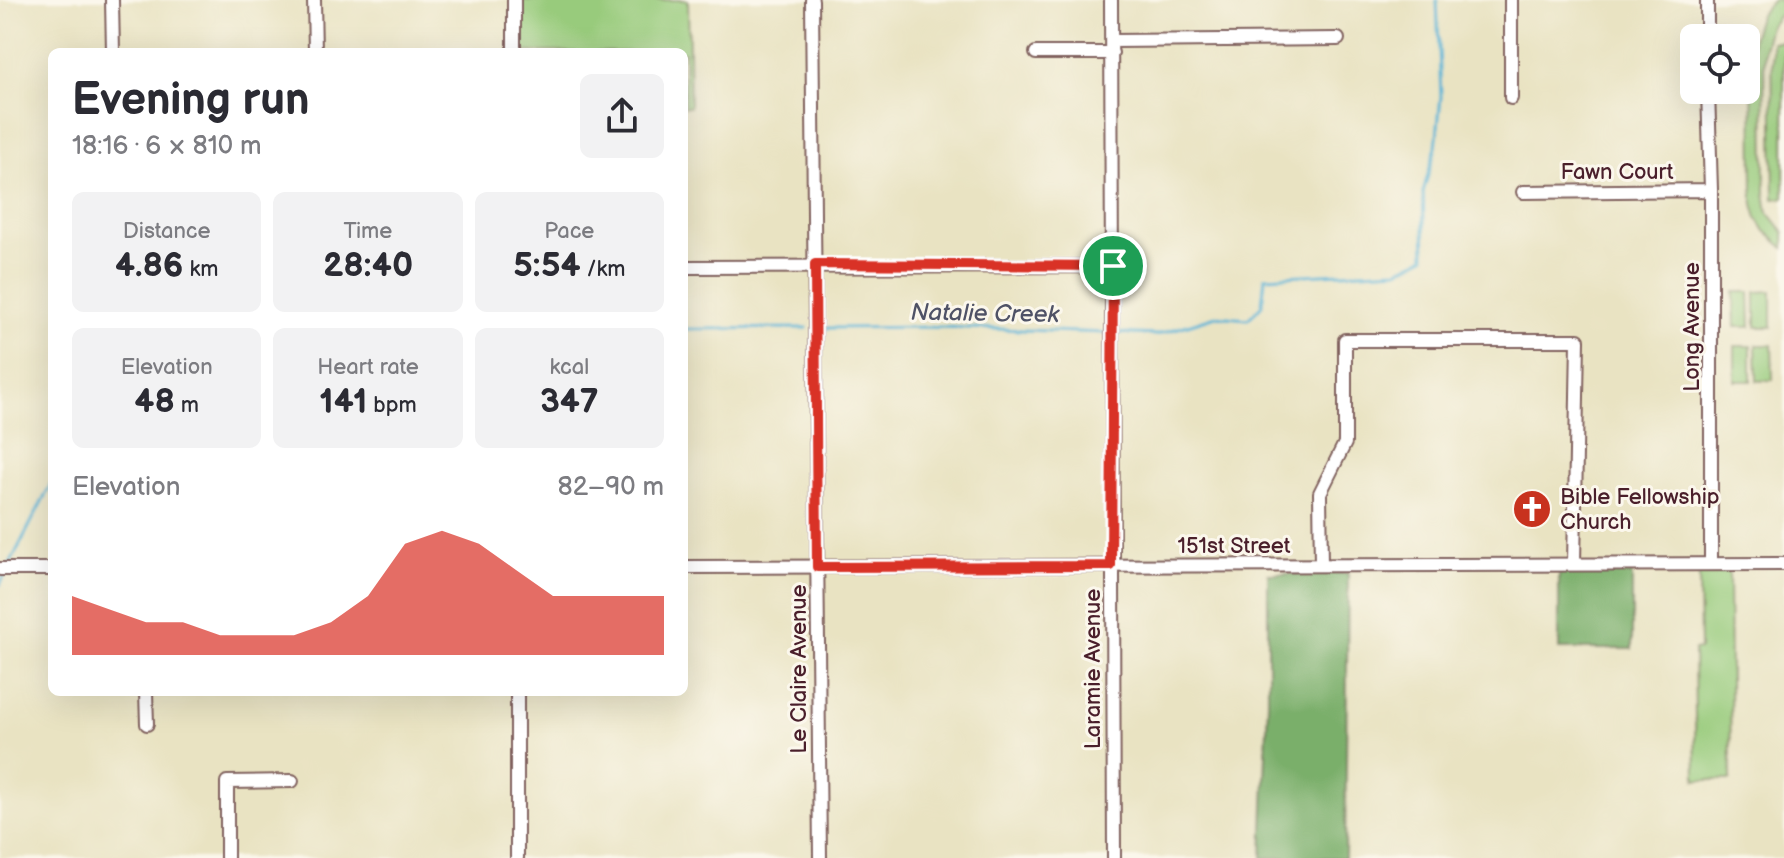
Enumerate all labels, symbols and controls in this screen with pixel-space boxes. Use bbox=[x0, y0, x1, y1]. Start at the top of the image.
map controls bbox=[1680, 24, 1760, 104]
button: locate bbox=[1680, 24, 1760, 104]
text: Evening run bbox=[72, 74, 309, 127]
button: share bbox=[580, 74, 664, 158]
text: 18:16 · 6 × 810 m bbox=[72, 131, 262, 162]
street label: Fawn Court bbox=[1560, 159, 1674, 186]
text: Distance bbox=[123, 218, 211, 245]
text: Time bbox=[344, 218, 392, 245]
text: Pace bbox=[544, 218, 594, 245]
pin bbox=[1079, 232, 1147, 300]
icon: arrive bbox=[1091, 244, 1135, 288]
text: 4.86 bbox=[115, 245, 183, 286]
text: 28:40 bbox=[323, 245, 413, 286]
text: 5:54 bbox=[513, 245, 581, 286]
text: km bbox=[183, 256, 218, 283]
text: /km bbox=[581, 256, 625, 283]
street label: Long Avenue bbox=[1679, 262, 1706, 392]
water label: Natalie Creek bbox=[910, 298, 1061, 329]
text: Elevation bbox=[121, 354, 213, 381]
text: Heart rate bbox=[317, 354, 419, 381]
text: kcal bbox=[550, 354, 589, 381]
text: 48 bbox=[134, 381, 175, 422]
text: 141 bbox=[319, 381, 367, 422]
text: 347 bbox=[540, 381, 599, 422]
text: m bbox=[175, 392, 199, 419]
text: bpm bbox=[367, 392, 417, 419]
text: Elevation bbox=[72, 472, 180, 503]
text: 82–90 m bbox=[558, 472, 664, 503]
place label: Bible Fellowship Church bbox=[1560, 484, 1720, 536]
church icon: Bible Fellowship Church bbox=[1511, 488, 1553, 530]
street label: 151st Street bbox=[1177, 533, 1291, 560]
street label: Le Claire Avenue bbox=[786, 584, 813, 754]
street label: Laramie Avenue bbox=[1080, 589, 1107, 749]

